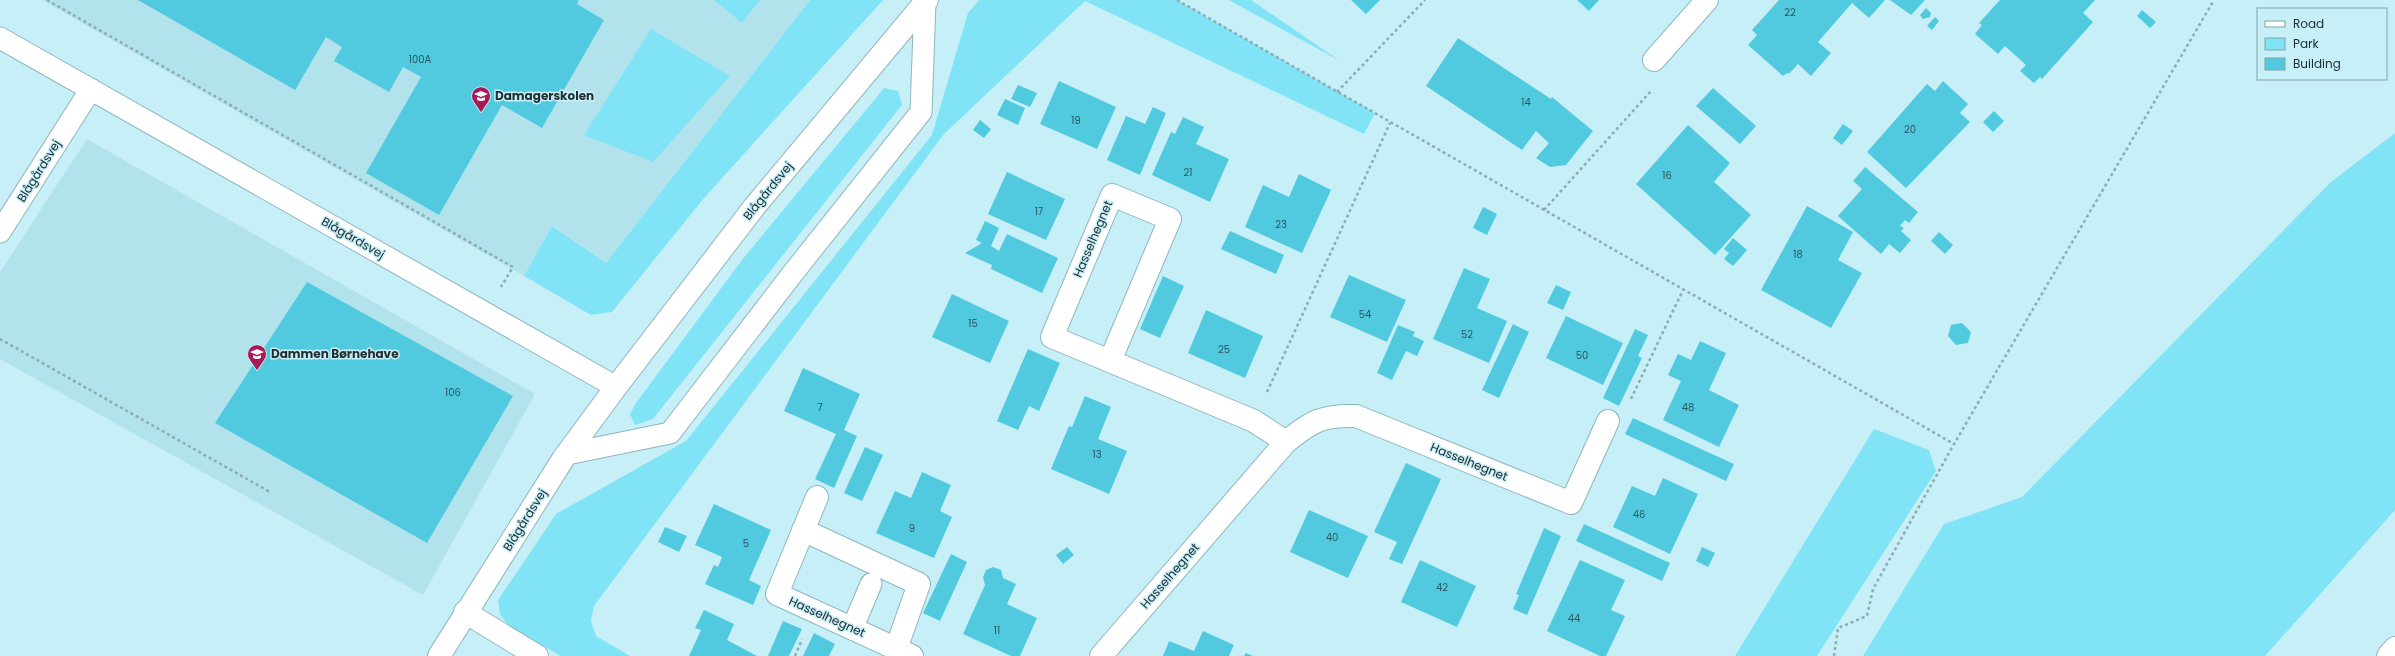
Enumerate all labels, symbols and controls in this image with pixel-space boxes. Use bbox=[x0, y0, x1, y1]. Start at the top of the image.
house number: 22 bbox=[1784, 5, 1796, 20]
legend bbox=[2257, 8, 2387, 80]
text: Road bbox=[2293, 15, 2324, 32]
text: Park bbox=[2293, 35, 2320, 52]
house number: 100A bbox=[409, 52, 432, 67]
text: Building bbox=[2293, 55, 2341, 72]
school or university icon: Damagerskolen bbox=[470, 85, 492, 113]
place label: Damagerskolen bbox=[495, 87, 594, 104]
house number: 14 bbox=[1521, 95, 1531, 110]
house number: 19 bbox=[1071, 113, 1081, 128]
house number: 20 bbox=[1904, 122, 1916, 137]
street label: Blågårdsvej bbox=[13, 136, 65, 205]
street label: Blågårdsvej bbox=[739, 158, 796, 223]
house number: 21 bbox=[1184, 165, 1192, 180]
house number: 16 bbox=[1662, 168, 1672, 183]
street label: Hasselhegnet bbox=[1069, 198, 1116, 280]
house number: 17 bbox=[1035, 204, 1044, 219]
street label: Blågårdsvej bbox=[318, 213, 388, 263]
house number: 23 bbox=[1275, 217, 1287, 232]
house number: 18 bbox=[1793, 247, 1803, 262]
house number: 54 bbox=[1359, 307, 1371, 322]
house number: 15 bbox=[968, 316, 978, 331]
house number: 52 bbox=[1461, 327, 1473, 342]
house number: 25 bbox=[1218, 342, 1230, 357]
school or university icon: Dammen Børnehave bbox=[246, 343, 268, 371]
place label: Dammen Børnehave bbox=[271, 345, 399, 362]
house number: 50 bbox=[1576, 348, 1588, 363]
house number: 106 bbox=[445, 385, 461, 400]
house number: 7 bbox=[817, 400, 823, 415]
house number: 48 bbox=[1682, 400, 1694, 415]
street label: Hasselhegnet bbox=[1428, 438, 1510, 485]
house number: 13 bbox=[1092, 447, 1102, 462]
street label: Blågårdsvej bbox=[499, 485, 551, 554]
house number: 46 bbox=[1633, 507, 1645, 522]
house number: 9 bbox=[909, 521, 915, 536]
house number: 40 bbox=[1326, 530, 1338, 545]
house number: 5 bbox=[743, 536, 749, 551]
street label: Hasselhegnet bbox=[1136, 539, 1203, 612]
house number: 42 bbox=[1436, 580, 1448, 595]
street label: Hasselhegnet bbox=[786, 592, 868, 641]
house number: 44 bbox=[1568, 611, 1580, 626]
house number: 11 bbox=[994, 623, 1000, 638]

